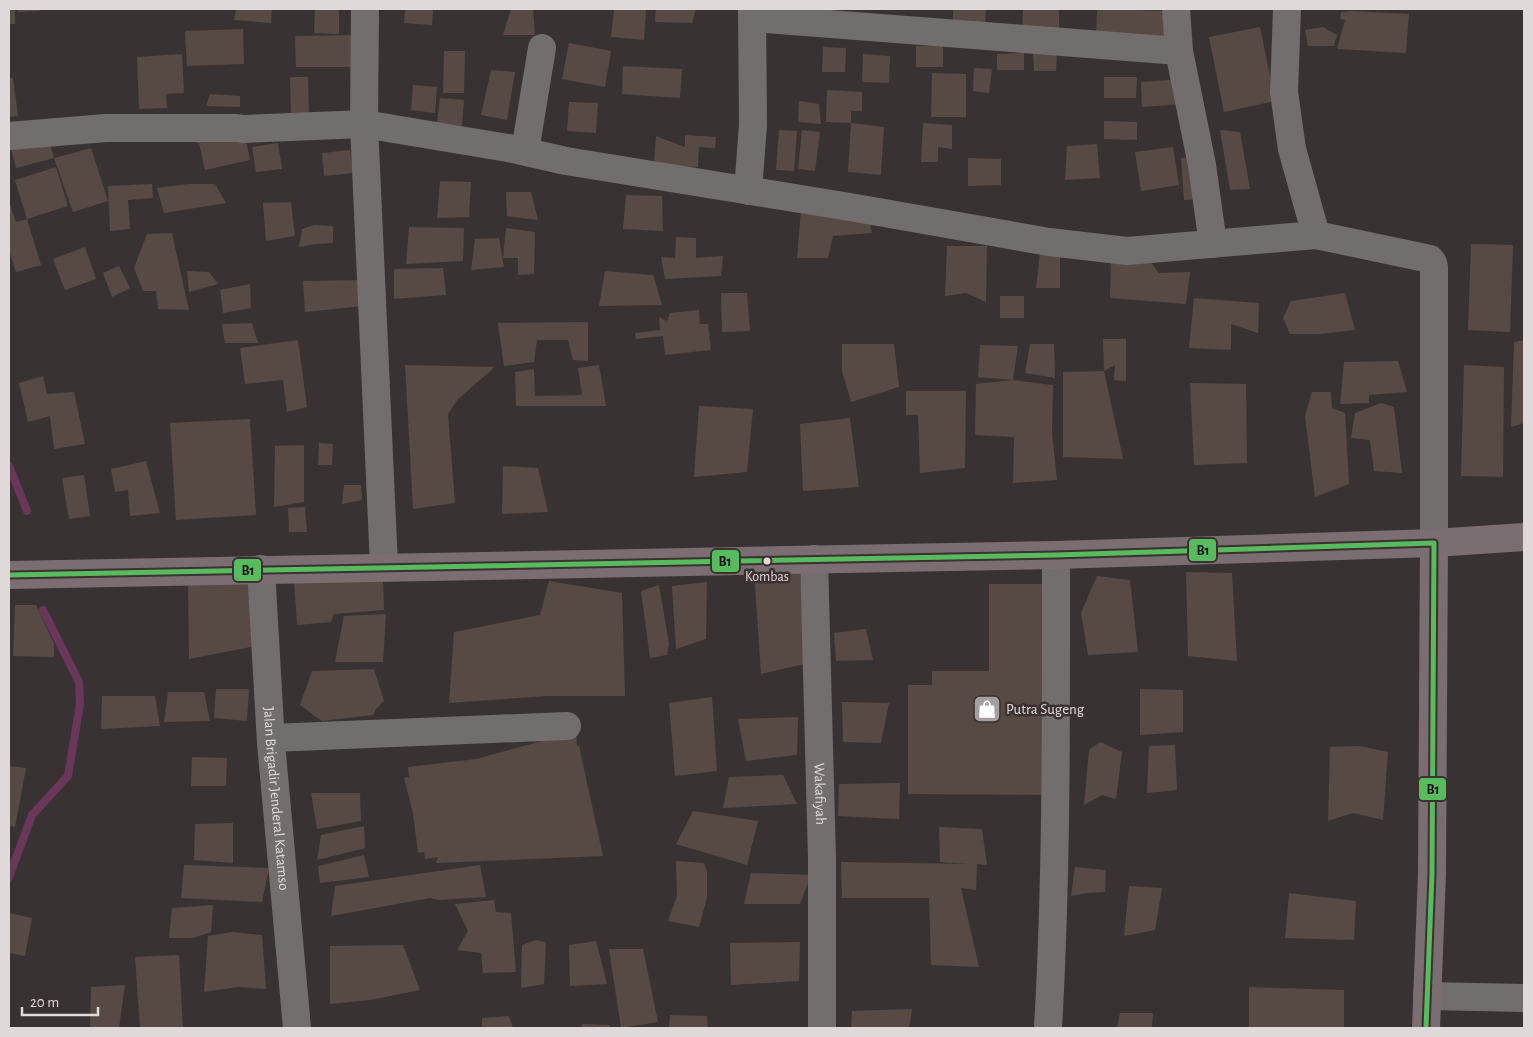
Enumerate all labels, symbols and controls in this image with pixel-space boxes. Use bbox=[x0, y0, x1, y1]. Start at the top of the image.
line badge: B1 bbox=[1188, 538, 1217, 562]
text: B1 bbox=[1196, 544, 1210, 558]
line badge: B1 bbox=[711, 549, 740, 573]
text: B1 bbox=[718, 555, 732, 569]
marker: Kombas bbox=[762, 556, 772, 566]
line badge: B1 bbox=[233, 558, 262, 582]
text: B1 bbox=[241, 564, 255, 578]
place label: Kombas bbox=[745, 570, 789, 584]
shop icon: Putra Sugeng bbox=[972, 694, 1002, 724]
place label: Putra Sugeng bbox=[1006, 702, 1085, 717]
street label: Jalan Brigadir Jenderal Katamso bbox=[261, 706, 292, 891]
street label: Wakafiyah bbox=[812, 763, 829, 825]
line badge: B1 bbox=[1418, 777, 1447, 801]
text: B1 bbox=[1426, 783, 1440, 797]
scale bar bbox=[22, 984, 99, 1016]
text: 20 m bbox=[30, 995, 59, 1010]

